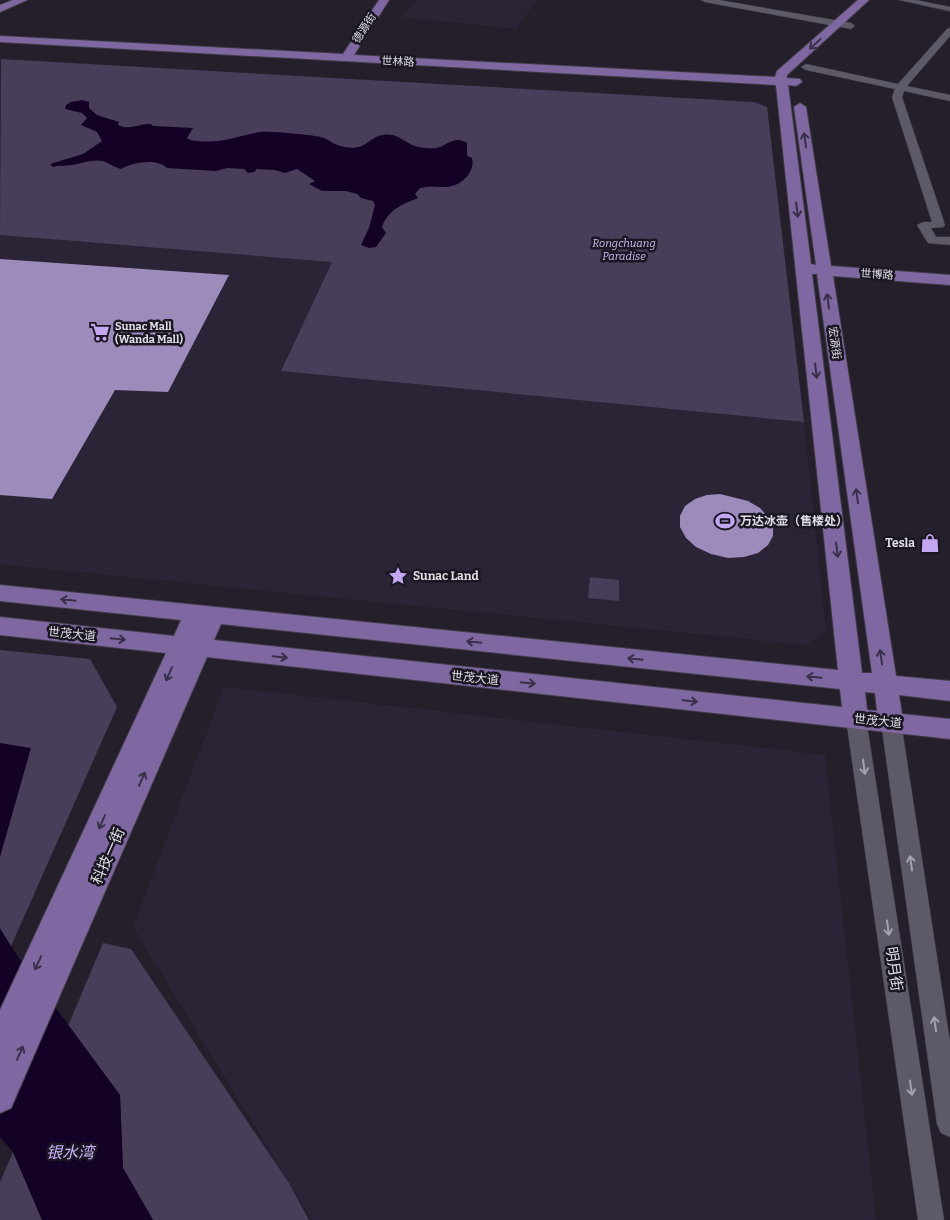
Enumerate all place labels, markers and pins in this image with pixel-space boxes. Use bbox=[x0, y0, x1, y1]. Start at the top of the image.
place label: Sunac Mall (Wanda Mall) bbox=[115, 320, 183, 346]
supermarket icon: Sunac Mall (Wanda Mall) bbox=[89, 321, 111, 343]
sports icon: 万达冰壶（售楼处） bbox=[714, 510, 736, 532]
place label: 万达冰壶（售楼处） bbox=[740, 514, 848, 528]
shop icon: Tesla bbox=[919, 532, 941, 554]
place label: Tesla bbox=[885, 536, 915, 550]
place icon: Sunac Land bbox=[387, 565, 409, 587]
place label: Sunac Land bbox=[413, 569, 480, 583]

